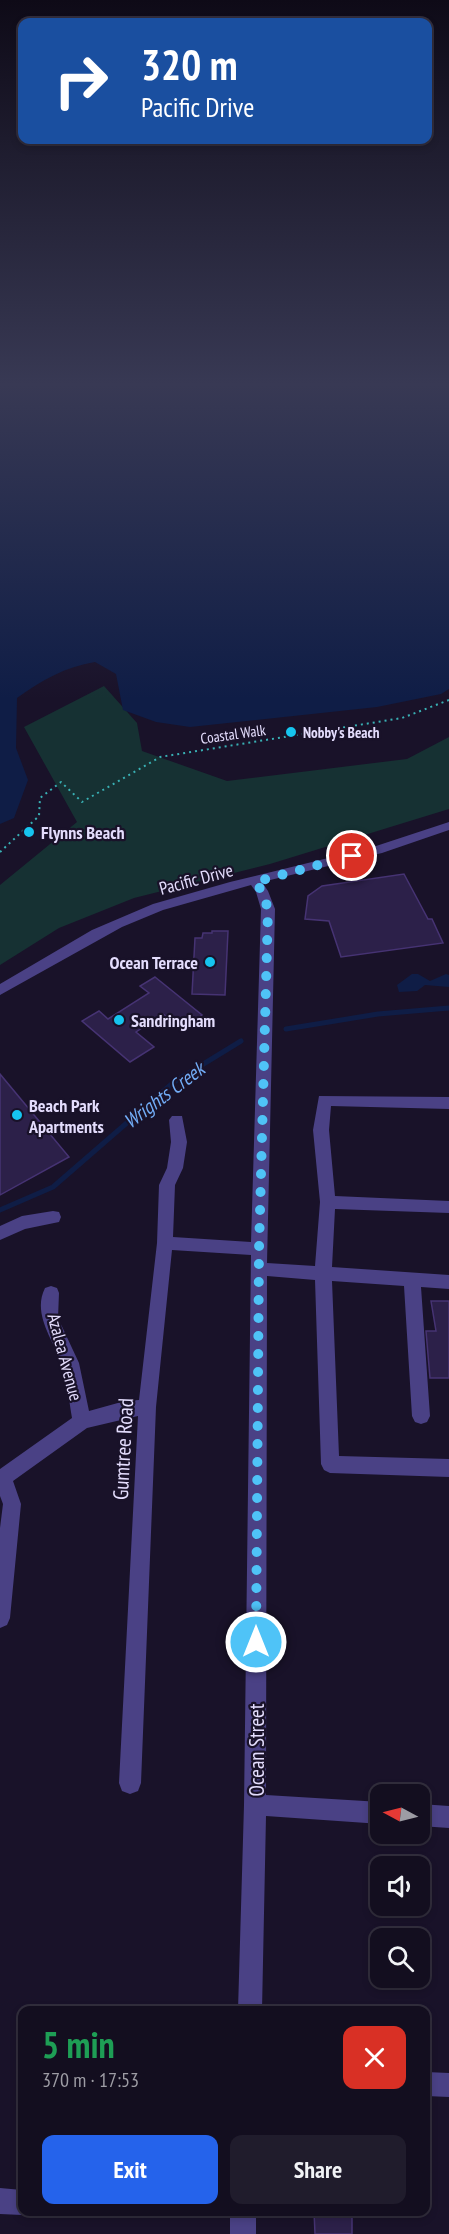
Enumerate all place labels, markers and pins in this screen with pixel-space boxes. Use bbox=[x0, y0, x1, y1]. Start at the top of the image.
place label: Nobby's Beach bbox=[303, 723, 380, 742]
marker: Nobby's Beach bbox=[284, 725, 298, 739]
place label: Flynns Beach bbox=[41, 821, 125, 844]
marker: Flynns Beach bbox=[22, 825, 36, 839]
pin bbox=[326, 830, 377, 881]
place label: Ocean Terrace bbox=[110, 951, 198, 974]
marker: Ocean Terrace bbox=[203, 955, 217, 969]
place label: Sandringham bbox=[131, 1009, 215, 1032]
marker: Sandringham bbox=[112, 1013, 126, 1027]
place label: Beach Park Apartments bbox=[28, 1094, 104, 1138]
marker: Beach Park Apartments bbox=[10, 1108, 24, 1122]

